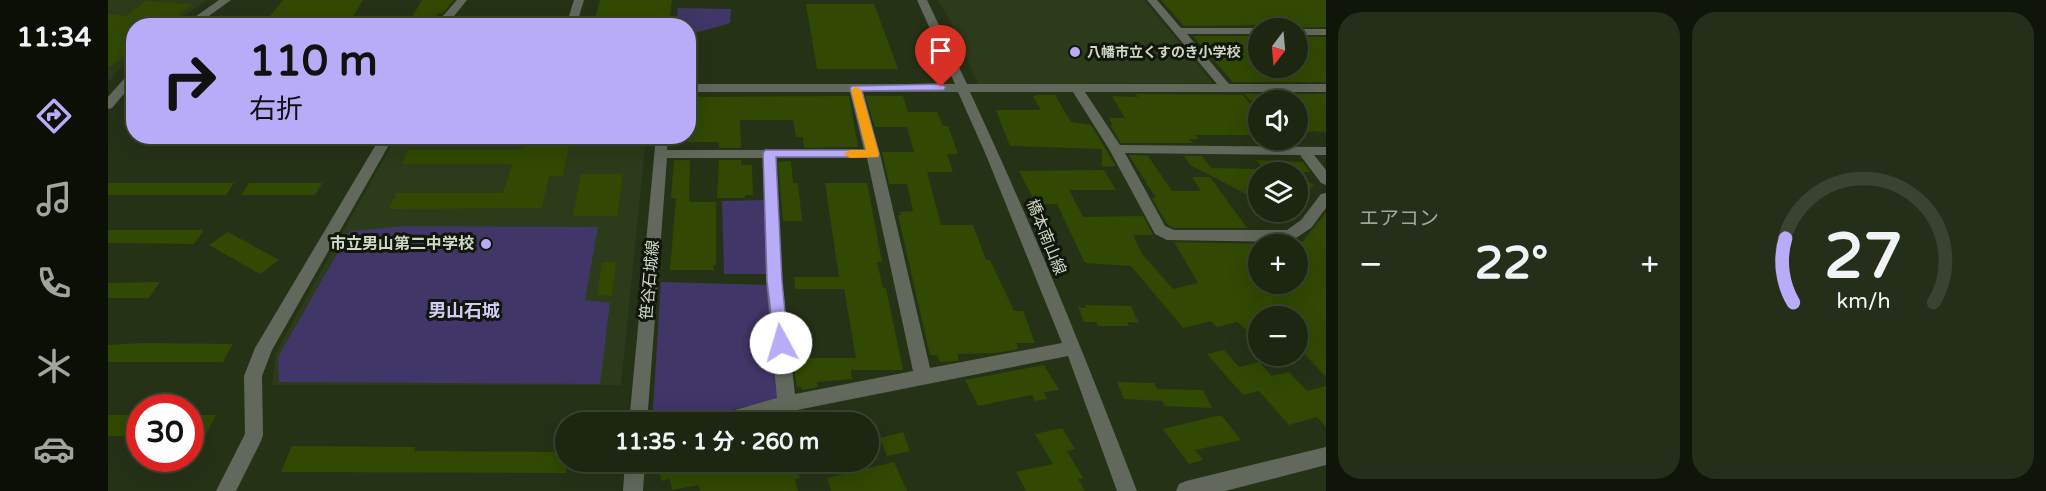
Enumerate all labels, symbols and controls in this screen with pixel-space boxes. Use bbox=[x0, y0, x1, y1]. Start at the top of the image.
north arrow bbox=[1248, 18, 1308, 78]
map controls bbox=[1248, 18, 1308, 366]
text: 11:34 bbox=[17, 21, 91, 54]
pin bbox=[915, 25, 966, 87]
icon: arrive bbox=[924, 34, 957, 67]
text: 110 m bbox=[249, 36, 378, 87]
icon: right bbox=[150, 42, 228, 120]
place label: 八幡市立くすのき小学校 bbox=[1087, 44, 1241, 61]
marker: 八幡市立くすのき小学校 bbox=[1068, 45, 1082, 59]
button: sound bbox=[1248, 90, 1308, 150]
text: 右折 bbox=[249, 93, 303, 126]
icon: directions bbox=[33, 95, 75, 137]
button: layers bbox=[1248, 162, 1308, 222]
icon: music bbox=[33, 178, 75, 220]
street label: 橋本南山線 bbox=[1022, 196, 1070, 278]
text: エアコン bbox=[1359, 207, 1439, 231]
text: 27 bbox=[1824, 220, 1902, 295]
place label: 市立男山第二中学校 bbox=[330, 234, 474, 254]
button: + bbox=[1248, 234, 1308, 294]
marker: 市立男山第二中学校 bbox=[479, 237, 493, 251]
text: 22° bbox=[1475, 237, 1548, 291]
street label: 笹谷石城線 bbox=[637, 239, 663, 321]
text: − bbox=[1359, 245, 1383, 284]
text: + bbox=[1640, 245, 1659, 284]
icon: phone bbox=[33, 262, 75, 304]
text: km/h bbox=[1836, 288, 1890, 314]
district label: 男山石城 bbox=[428, 300, 500, 322]
button: − bbox=[1248, 306, 1308, 366]
position arrow bbox=[749, 311, 813, 375]
icon: climate bbox=[33, 345, 75, 387]
speed limit sign: 30 bbox=[126, 394, 204, 472]
icon: car bbox=[33, 428, 75, 470]
text: 11:35 · 1 分 · 260 m bbox=[615, 429, 819, 455]

